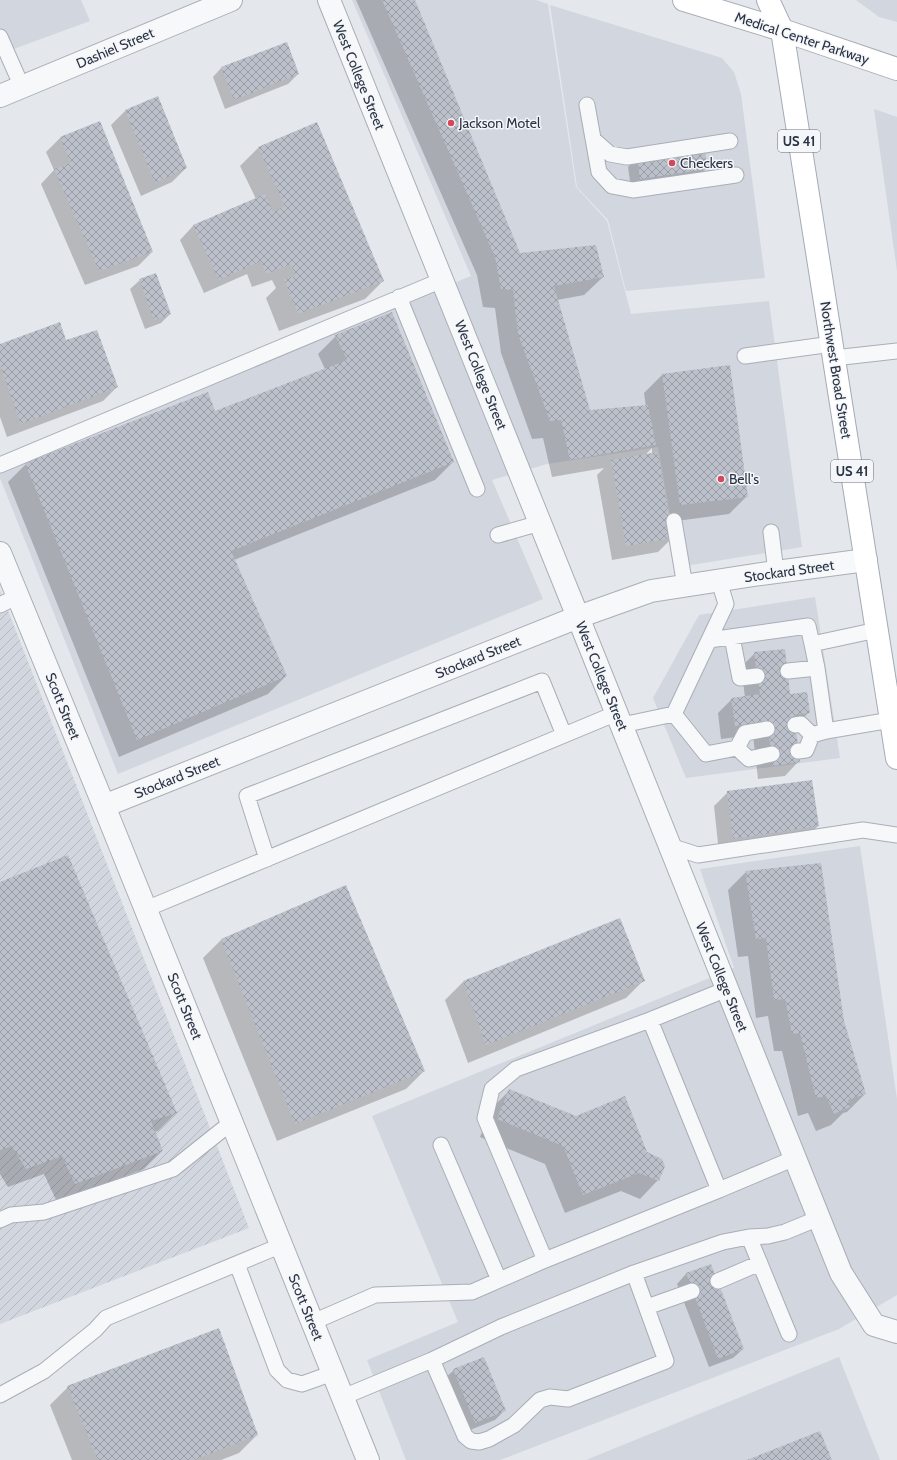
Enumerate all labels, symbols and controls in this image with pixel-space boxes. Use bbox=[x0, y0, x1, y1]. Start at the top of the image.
street label: Medical Center Parkway bbox=[733, 8, 871, 68]
street label: West College Street bbox=[329, 18, 389, 133]
street label: Dashiel Street bbox=[73, 23, 157, 72]
place label: Jackson Motel bbox=[458, 114, 541, 132]
marker: Jackson Motel bbox=[446, 118, 456, 128]
road number: US 41 bbox=[778, 130, 820, 152]
place label: Checkers bbox=[680, 154, 733, 172]
marker: Checkers bbox=[667, 158, 677, 168]
street label: Northwest Broad Street bbox=[816, 300, 856, 440]
street label: West College Street bbox=[451, 318, 511, 433]
road number: US 41 bbox=[831, 460, 873, 482]
place label: Bell's bbox=[729, 470, 759, 488]
marker: Bell's bbox=[716, 474, 726, 484]
street label: Stockard Street bbox=[743, 556, 835, 586]
street label: West College Street bbox=[572, 619, 632, 734]
street label: Stockard Street bbox=[433, 632, 524, 682]
street label: Scott Street bbox=[41, 670, 85, 742]
street label: Stockard Street bbox=[132, 752, 223, 802]
street label: West College Street bbox=[692, 920, 752, 1035]
street label: Scott Street bbox=[163, 970, 207, 1042]
street label: Scott Street bbox=[284, 1271, 328, 1343]

